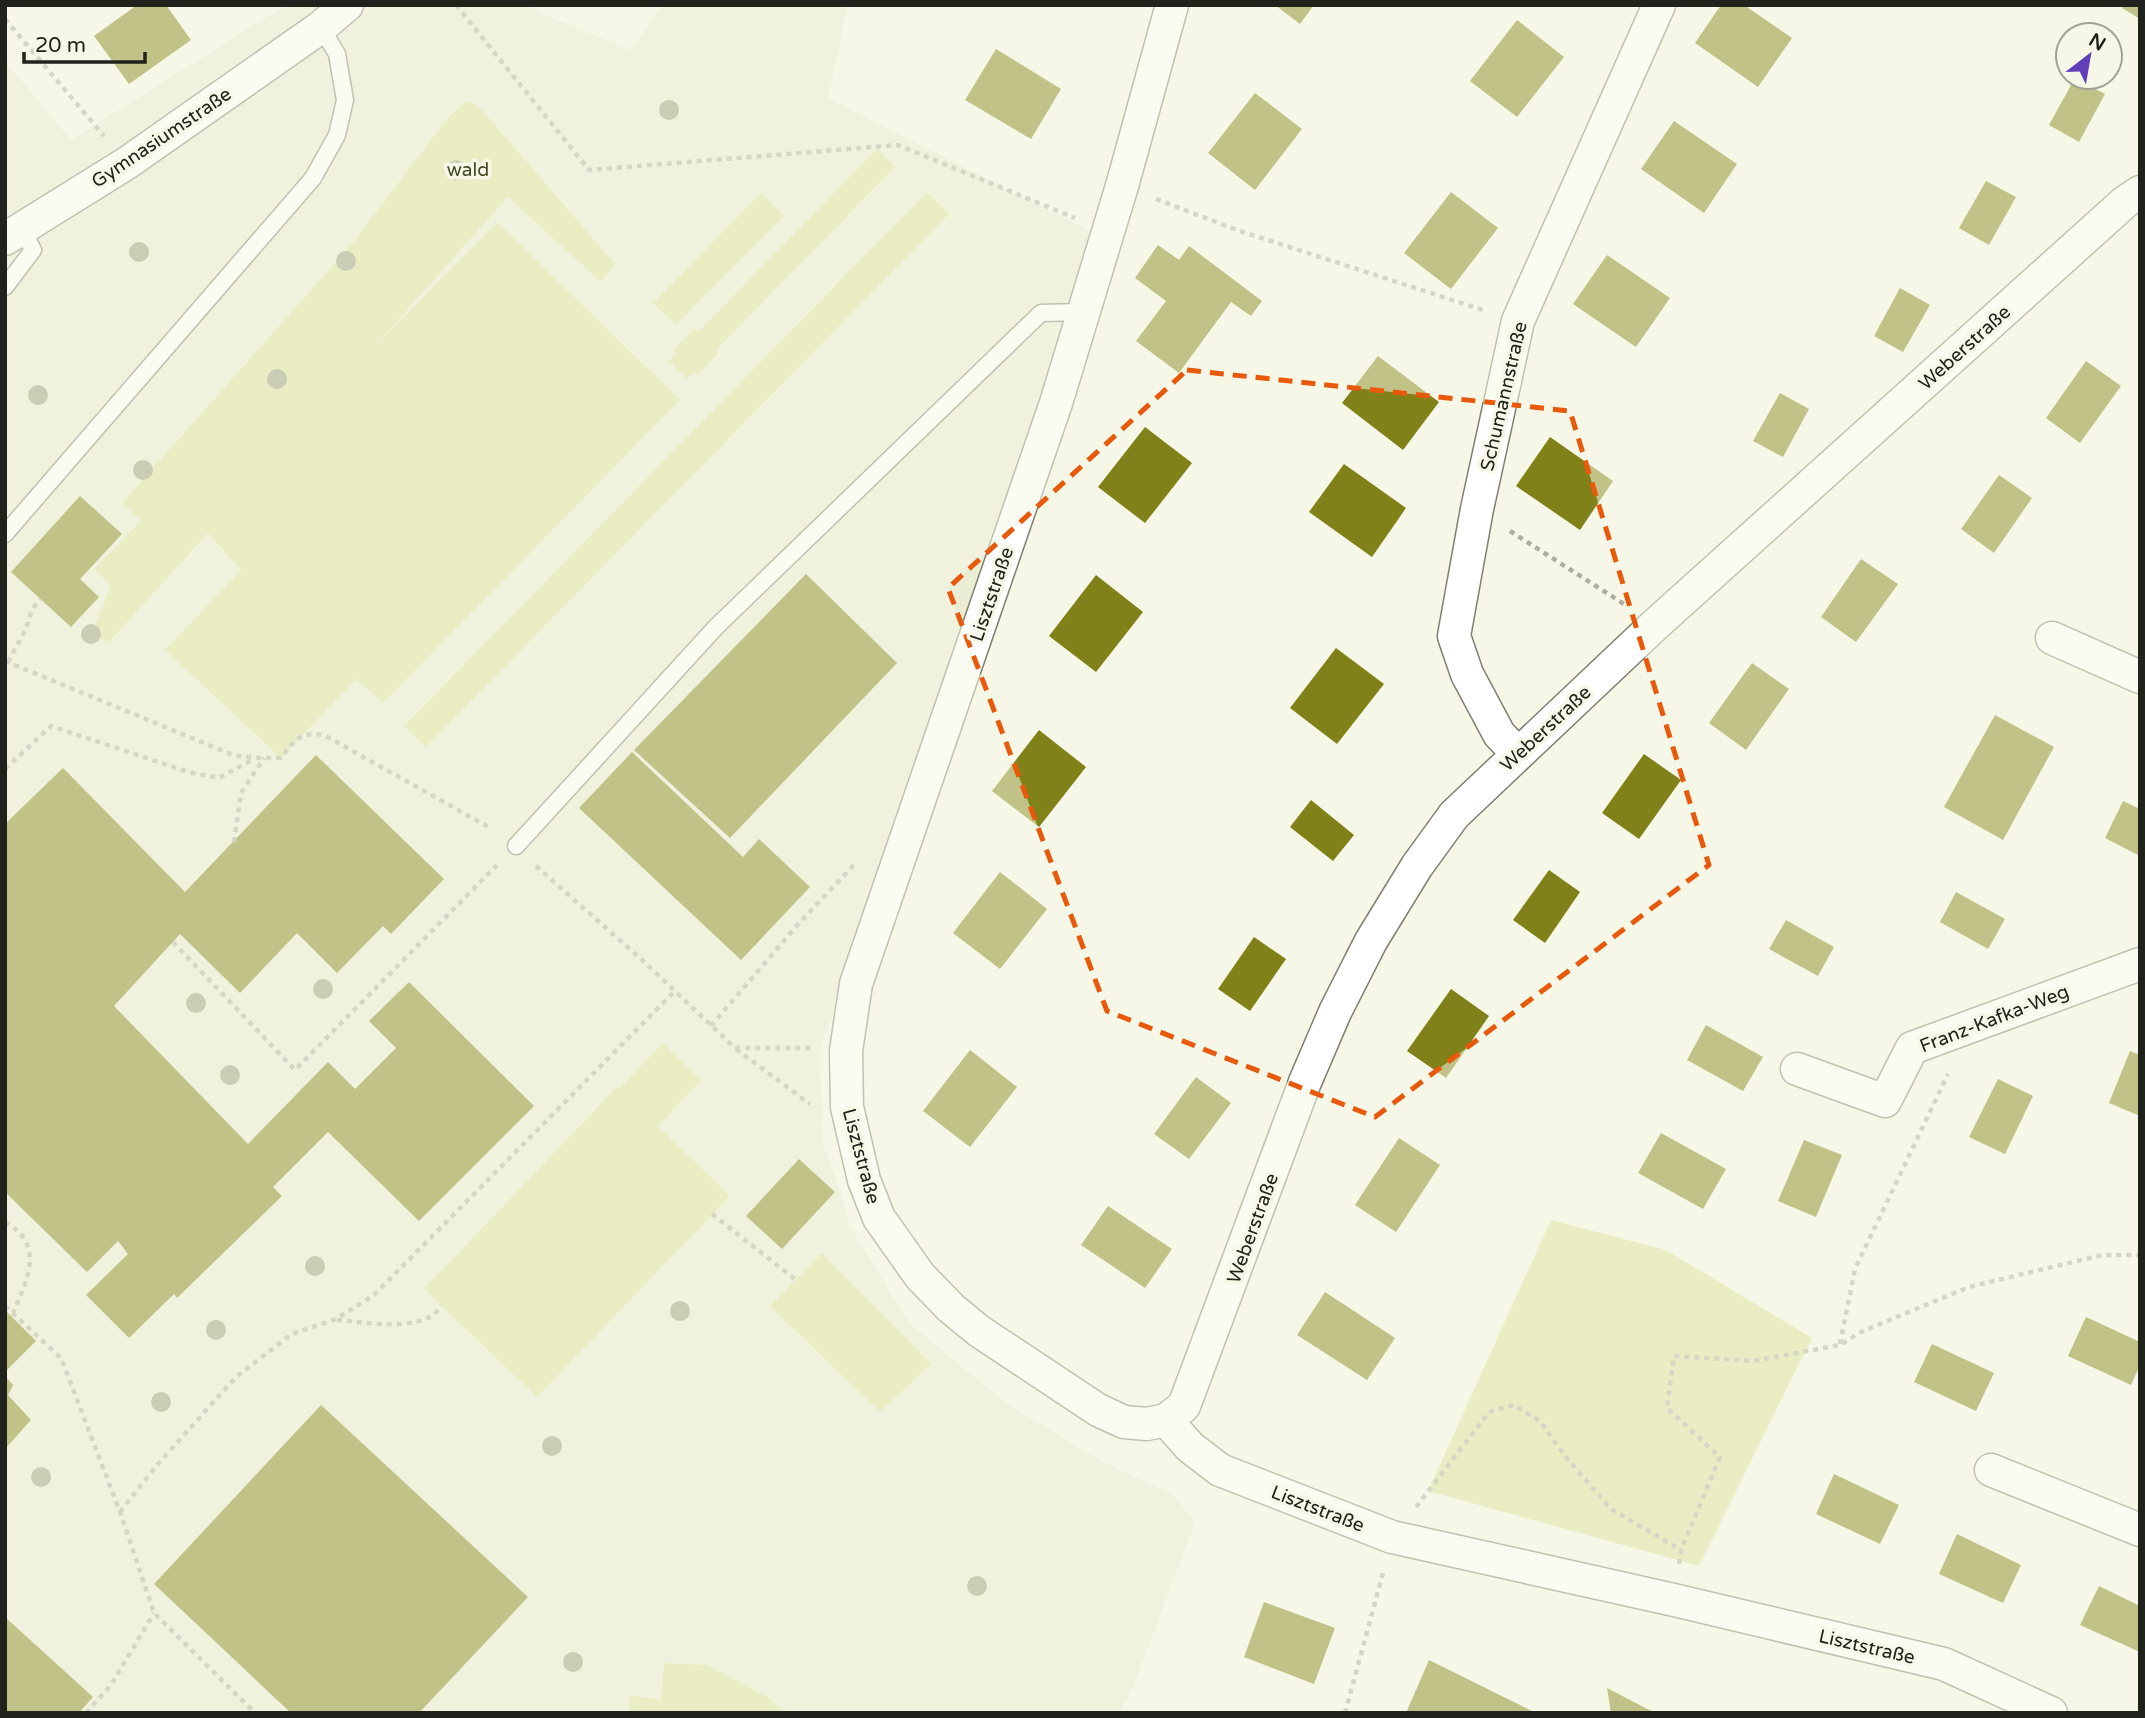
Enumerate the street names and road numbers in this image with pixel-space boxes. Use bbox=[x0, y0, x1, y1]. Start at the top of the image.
street label: Gymnasiumstraße bbox=[88, 83, 236, 193]
street label: Weberstraße bbox=[1914, 301, 2015, 395]
street label: Schumannstraße bbox=[1476, 319, 1532, 473]
street label: Lisztstraße bbox=[966, 544, 1018, 644]
street label: Weberstraße bbox=[1496, 681, 1595, 776]
street label: Franz-Kafka-Weg bbox=[1917, 980, 2072, 1057]
street label: Lisztstraße bbox=[838, 1106, 884, 1206]
street label: Weberstraße bbox=[1223, 1170, 1283, 1286]
street label: Lisztstraße bbox=[1268, 1481, 1367, 1537]
street label: Lisztstraße bbox=[1817, 1625, 1917, 1669]

